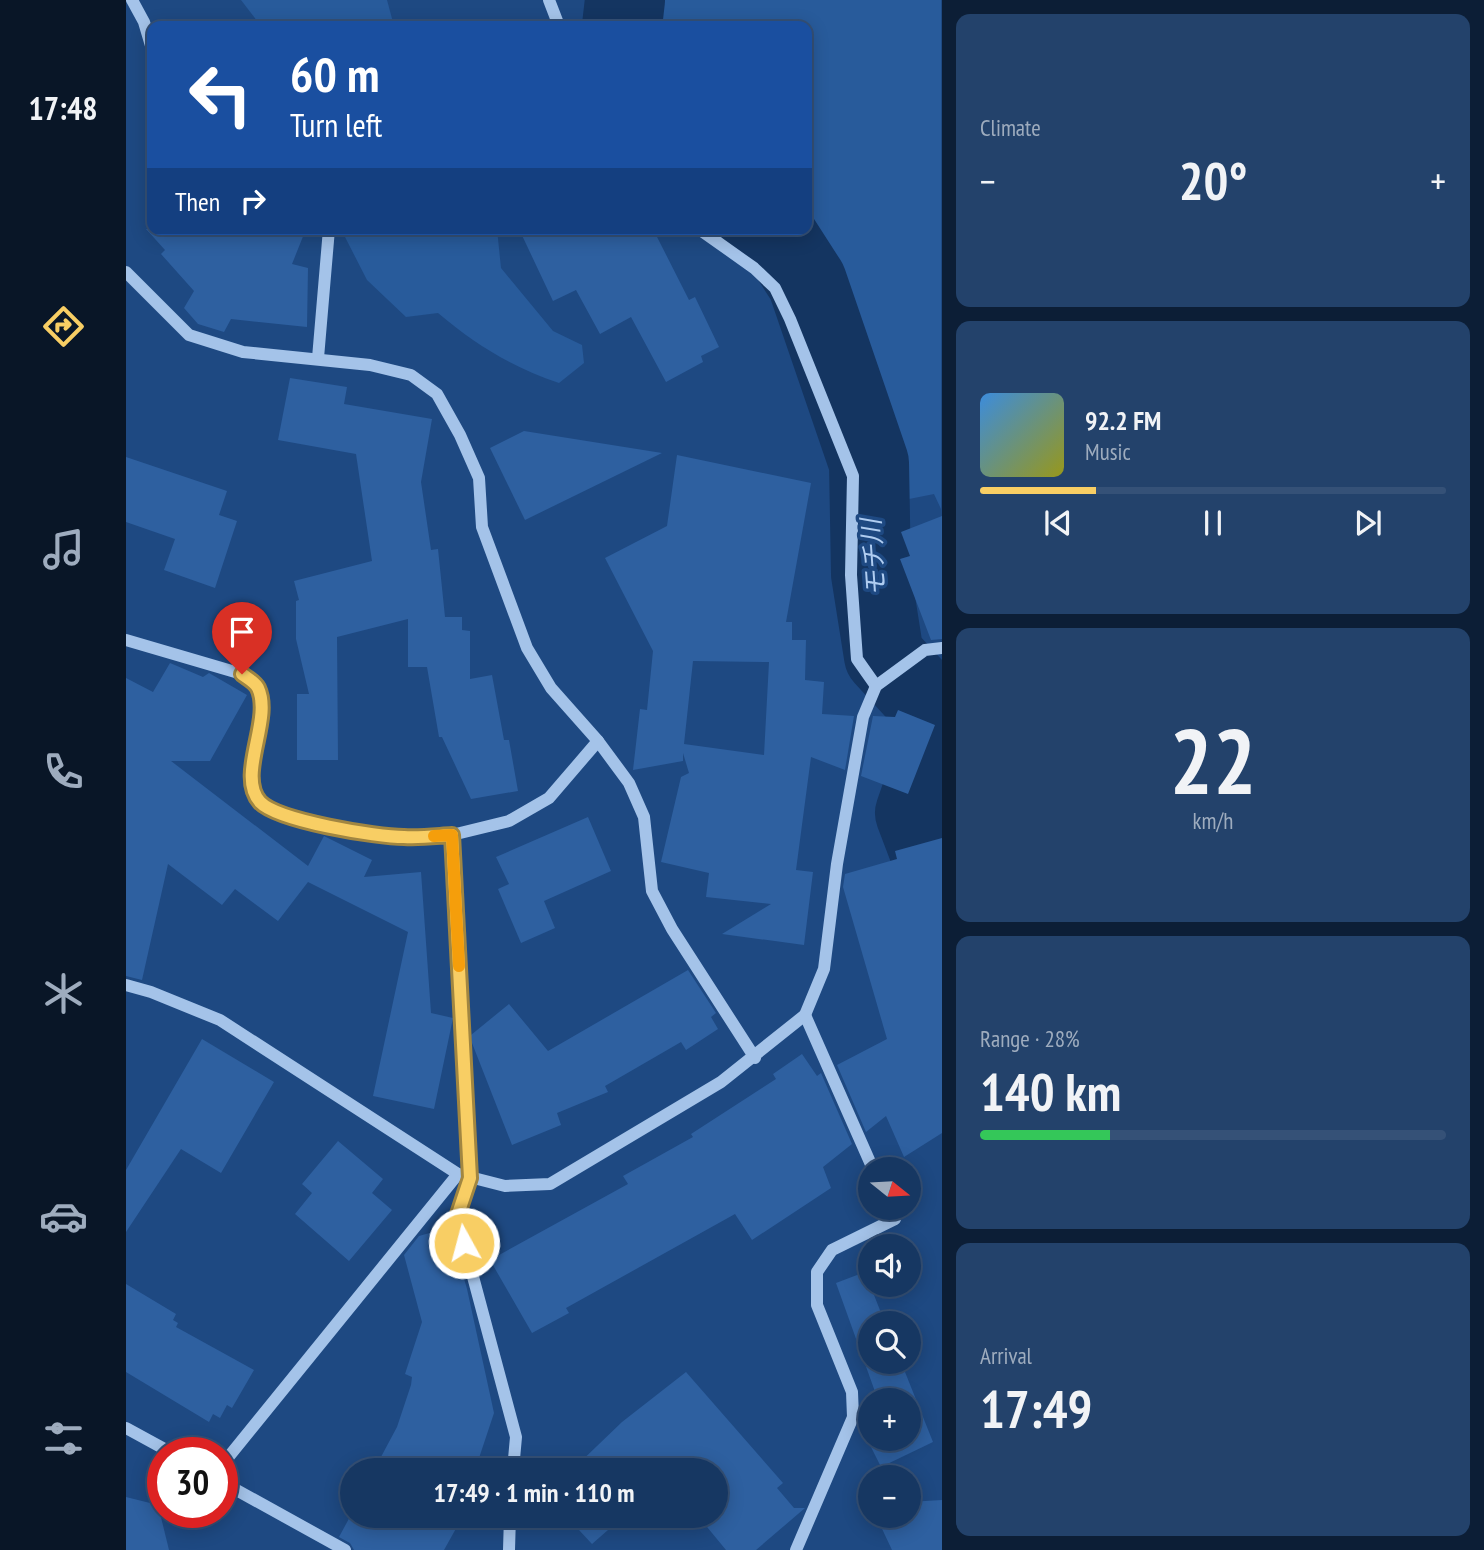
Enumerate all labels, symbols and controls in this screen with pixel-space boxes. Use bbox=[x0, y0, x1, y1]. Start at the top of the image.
text: 60 m bbox=[290, 42, 379, 106]
icon: left bbox=[175, 49, 266, 140]
text: 17:48 bbox=[28, 87, 98, 129]
text: Turn left bbox=[290, 104, 382, 146]
text: Climate bbox=[980, 113, 1041, 142]
text: 20° bbox=[1179, 147, 1247, 214]
text: − bbox=[980, 156, 996, 205]
text: + bbox=[1430, 156, 1446, 205]
icon: right bbox=[234, 182, 272, 220]
text: Then bbox=[175, 185, 220, 218]
icon: directions bbox=[39, 302, 88, 351]
text: 92.2 FM bbox=[1085, 404, 1161, 437]
text: Music bbox=[1085, 437, 1131, 466]
icon: previous bbox=[1039, 504, 1077, 542]
icon: pause bbox=[1194, 504, 1232, 542]
icon: next bbox=[1349, 504, 1387, 542]
water label: モチ川 bbox=[854, 515, 892, 598]
icon: music bbox=[39, 525, 88, 574]
pin bbox=[212, 602, 272, 674]
icon: arrive bbox=[223, 613, 261, 651]
text: 22 bbox=[1170, 701, 1257, 819]
icon: phone bbox=[39, 747, 88, 796]
text: km/h bbox=[1193, 806, 1233, 835]
icon: climate bbox=[39, 969, 88, 1018]
text: Range · 28% bbox=[980, 1024, 1080, 1053]
text: 140 km bbox=[980, 1058, 1121, 1125]
north arrow bbox=[858, 1157, 920, 1220]
map controls bbox=[858, 1157, 921, 1528]
icon: car bbox=[39, 1192, 88, 1241]
position arrow bbox=[427, 1206, 501, 1280]
button: sound bbox=[858, 1234, 921, 1297]
button: search bbox=[858, 1311, 921, 1374]
text: Arrival bbox=[980, 1341, 1032, 1370]
text: 17:49 bbox=[980, 1375, 1092, 1442]
button: + bbox=[858, 1388, 921, 1451]
icon: filters bbox=[39, 1414, 88, 1463]
speed limit sign: 30 bbox=[147, 1437, 238, 1528]
button: − bbox=[858, 1465, 921, 1528]
text: 17:49 · 1 min · 110 m bbox=[434, 1476, 634, 1509]

